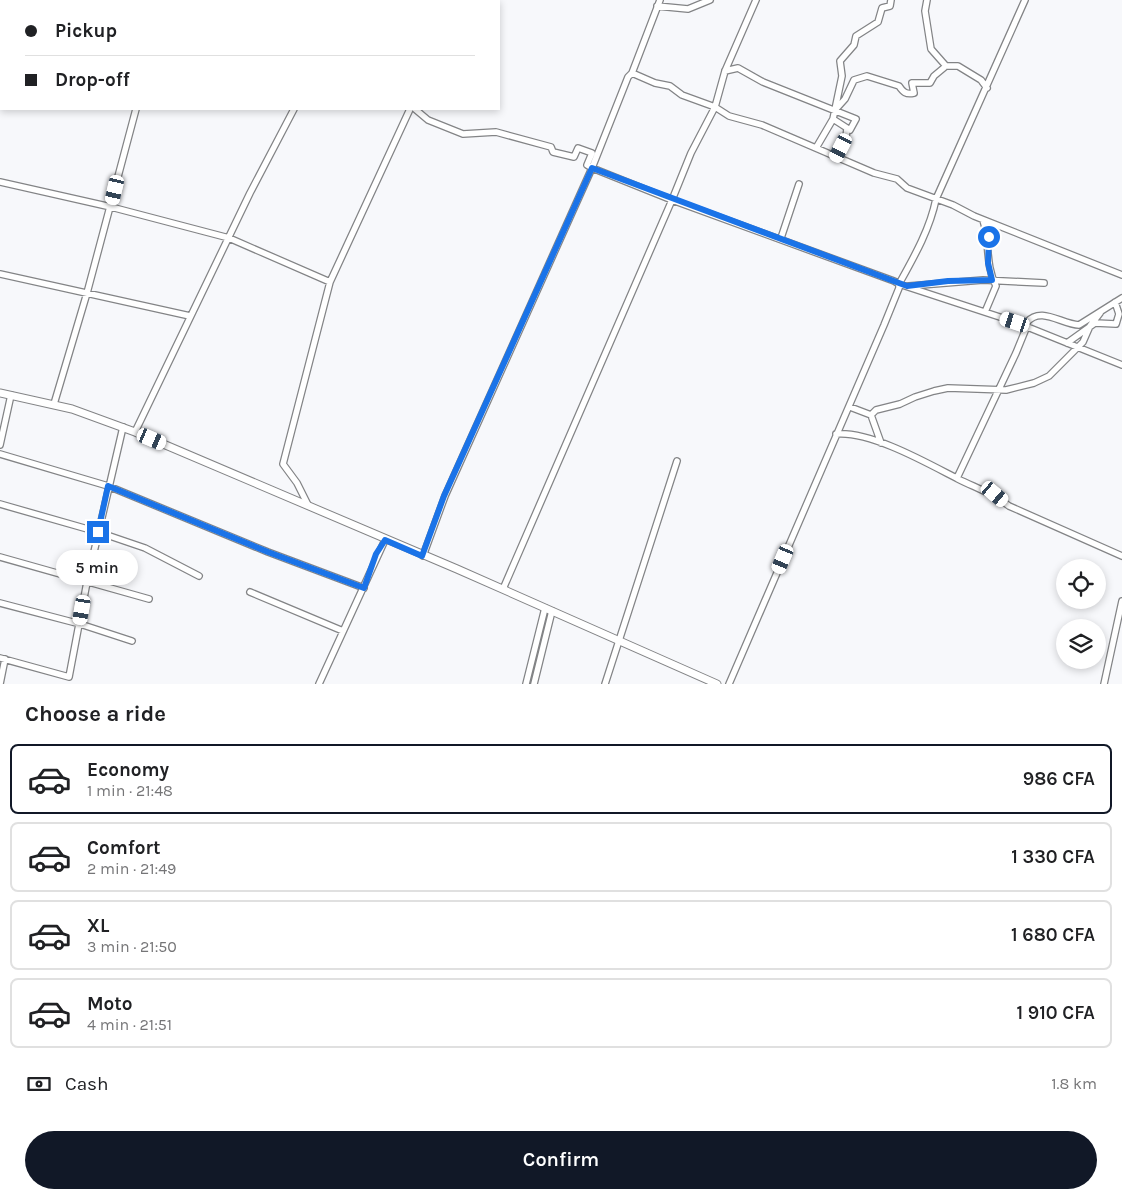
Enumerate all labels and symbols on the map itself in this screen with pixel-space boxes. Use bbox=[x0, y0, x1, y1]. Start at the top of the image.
car bbox=[827, 131, 854, 165]
car bbox=[104, 174, 125, 206]
route start bbox=[978, 226, 1000, 248]
car bbox=[998, 310, 1031, 334]
car bbox=[135, 426, 168, 452]
car bbox=[978, 479, 1011, 509]
route end bbox=[87, 521, 109, 543]
car bbox=[770, 542, 795, 576]
callout: 5 min bbox=[57, 550, 139, 584]
car bbox=[72, 594, 91, 626]

